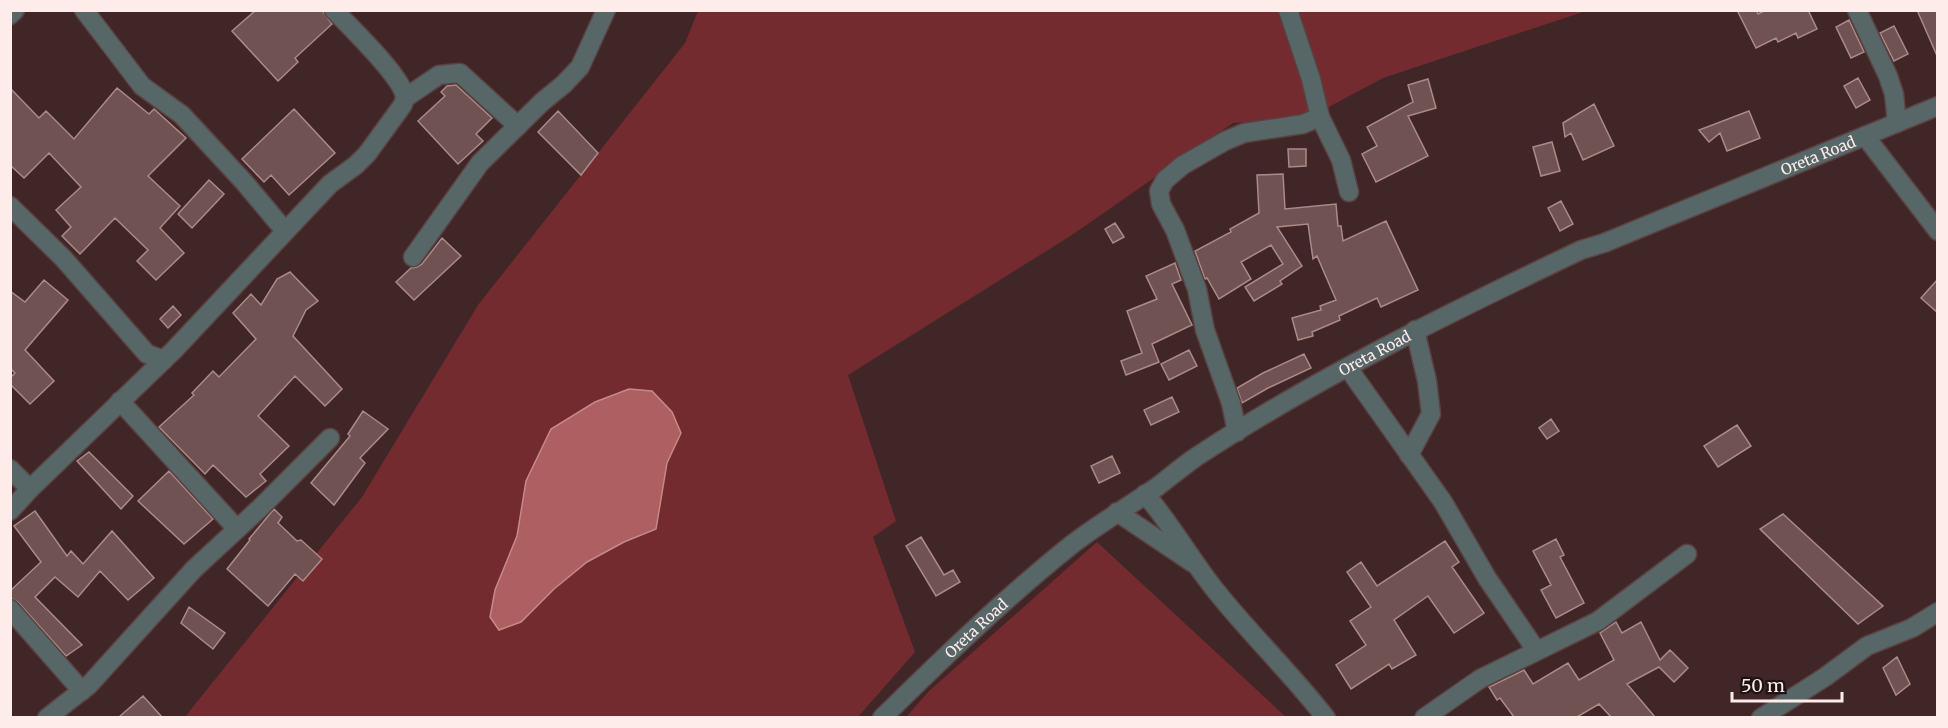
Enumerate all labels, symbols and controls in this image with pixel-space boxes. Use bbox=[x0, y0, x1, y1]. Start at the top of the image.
street label: Oreta Road bbox=[1778, 131, 1858, 179]
street label: Oreta Road bbox=[1335, 326, 1414, 380]
street label: Oreta Road bbox=[940, 594, 1011, 662]
scale bar bbox=[1732, 665, 1842, 703]
text: 50 m bbox=[1741, 674, 1785, 697]

